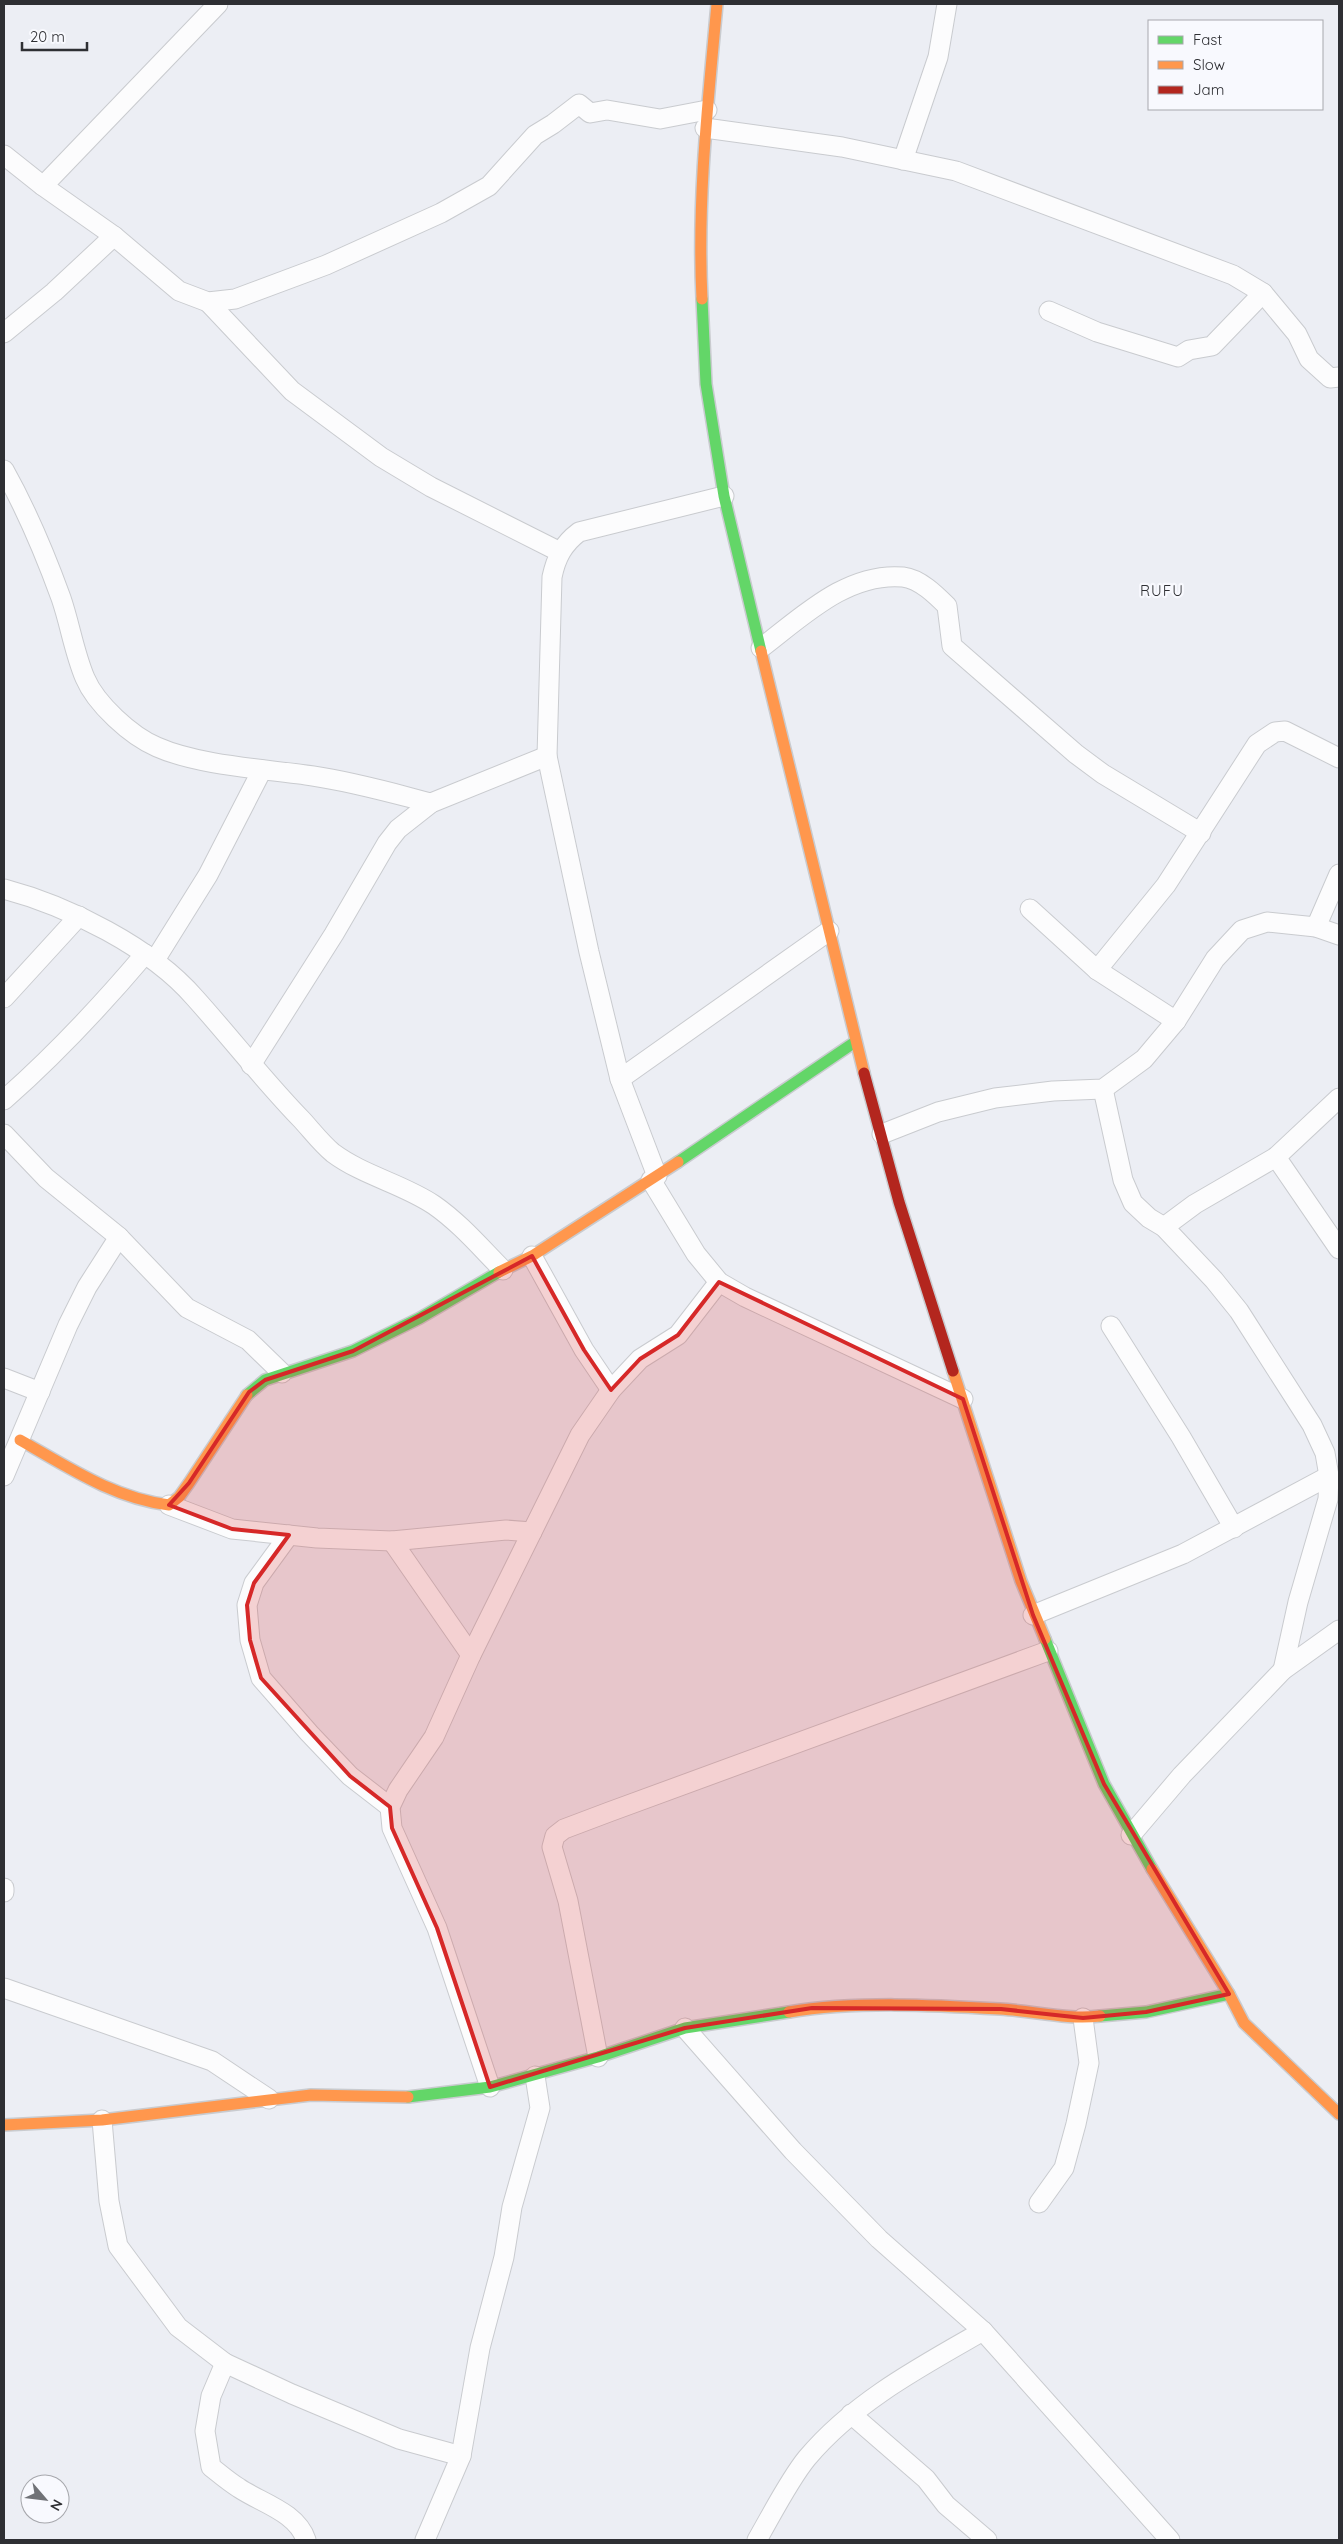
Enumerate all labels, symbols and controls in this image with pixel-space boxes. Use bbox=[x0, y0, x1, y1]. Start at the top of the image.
scale bar bbox=[22, 20, 88, 52]
legend bbox=[1148, 20, 1323, 110]
text: 20 m bbox=[30, 27, 65, 46]
text: Fast bbox=[1193, 30, 1222, 49]
text: Slow bbox=[1193, 55, 1225, 74]
text: Jam bbox=[1193, 80, 1224, 99]
district label: RUFU bbox=[1140, 581, 1184, 600]
north arrow bbox=[20, 2474, 70, 2524]
text: N bbox=[46, 2496, 67, 2514]

